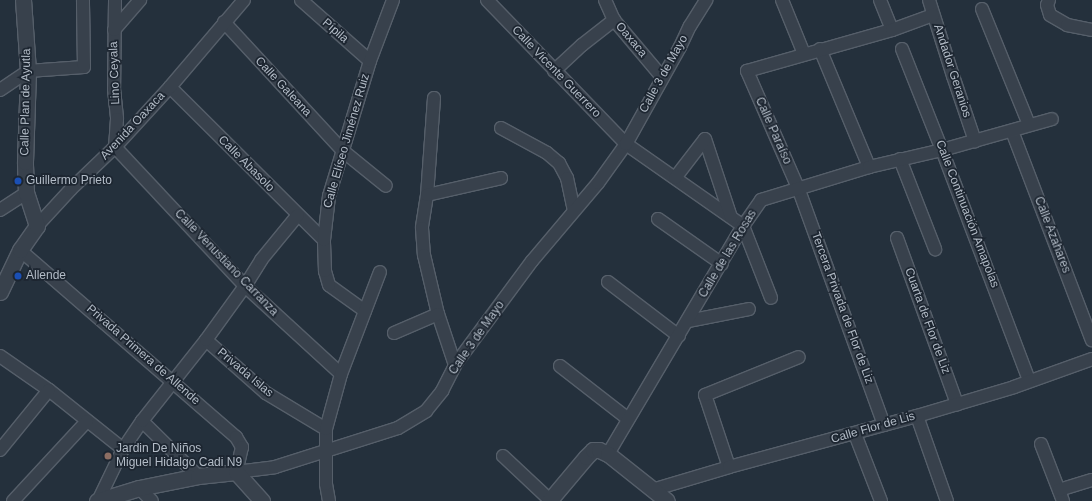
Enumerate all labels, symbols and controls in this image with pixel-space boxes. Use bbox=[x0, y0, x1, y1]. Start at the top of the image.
street label: Pípila bbox=[319, 16, 351, 46]
street label: Oaxaca bbox=[612, 20, 650, 60]
street label: Andador Geranios bbox=[930, 22, 974, 120]
street label: Calle Vicente Guerrero bbox=[509, 23, 603, 121]
street label: Calle 3 de Mayo bbox=[637, 33, 691, 115]
street label: Lino Ceyala bbox=[107, 41, 123, 105]
street label: Calle Plan de Ayutla bbox=[18, 48, 34, 156]
street label: Calle Galeana bbox=[252, 54, 314, 120]
street label: Calle Elíseo Jiménez Ruiz bbox=[321, 72, 373, 210]
street label: Avenida Oaxaca bbox=[98, 89, 168, 163]
street label: Calle Paraíso bbox=[752, 95, 794, 167]
street label: Calle Abasolo bbox=[215, 133, 277, 195]
street label: Calle Continuación Amapolas bbox=[932, 138, 1002, 290]
place label: Guillermo Prieto bbox=[26, 174, 112, 188]
marker: Guillermo Prieto bbox=[13, 176, 23, 186]
street label: Calle Azahares bbox=[1031, 194, 1073, 276]
street label: Calle Venustiano Carranza bbox=[171, 207, 281, 319]
street label: Calle de las Rosas bbox=[696, 207, 760, 301]
street label: Tercera Privada de Flor de Liz bbox=[808, 230, 876, 386]
street label: Cuarta de Flor de Liz bbox=[901, 266, 953, 376]
place label: Allende bbox=[26, 269, 66, 283]
marker: Allende bbox=[13, 271, 23, 281]
street label: Calle 3 de Mayo bbox=[446, 298, 508, 378]
street label: Privada Primera de Allende bbox=[83, 302, 203, 408]
street label: Privada Islas bbox=[214, 345, 276, 401]
street label: Calle Flor de Lis bbox=[829, 409, 917, 447]
place label: Jardin De Niños Miguel Hidalgo Cadi N9 bbox=[116, 442, 242, 470]
marker: Jardin De Niños Miguel Hidalgo Cadi N9 bbox=[103, 451, 113, 461]

